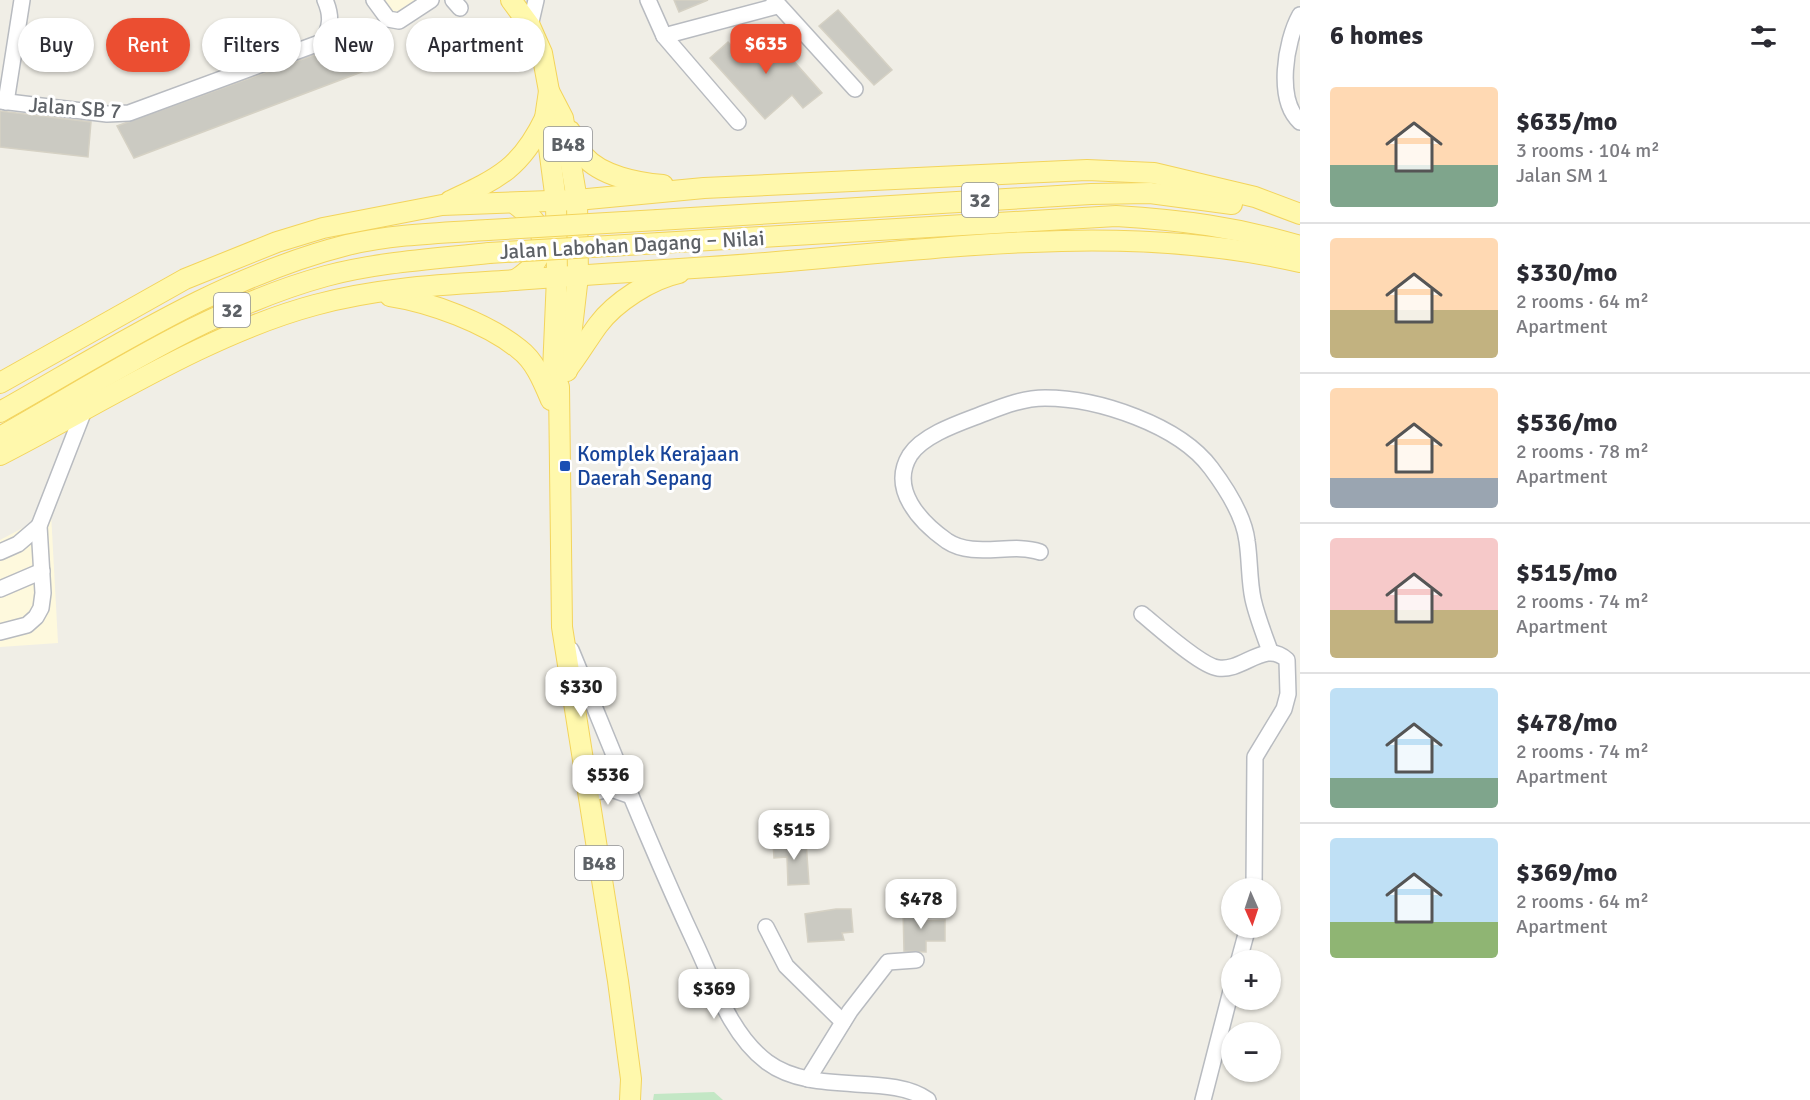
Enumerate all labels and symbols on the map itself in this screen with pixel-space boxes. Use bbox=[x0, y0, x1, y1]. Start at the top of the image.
pin: $635 bbox=[730, 24, 802, 75]
street label: Jalan SB 7 bbox=[28, 92, 122, 124]
road number: B48 bbox=[544, 127, 592, 161]
road number: 32 bbox=[962, 183, 998, 217]
street label: Jalan Labohan Dagang ‒ Nilai bbox=[499, 225, 765, 265]
road number: 32 bbox=[214, 293, 250, 327]
place label: Komplek Kerajaan Daerah Sepang bbox=[577, 441, 739, 491]
marker: Komplek Kerajaan Daerah Sepang bbox=[558, 459, 572, 473]
pin: $330 bbox=[545, 667, 617, 718]
pin: $536 bbox=[572, 755, 644, 806]
pin: $515 bbox=[758, 810, 830, 861]
road number: B48 bbox=[575, 846, 623, 880]
north arrow bbox=[1221, 878, 1281, 938]
pin: $478 bbox=[885, 879, 957, 930]
pin: $369 bbox=[678, 969, 750, 1020]

